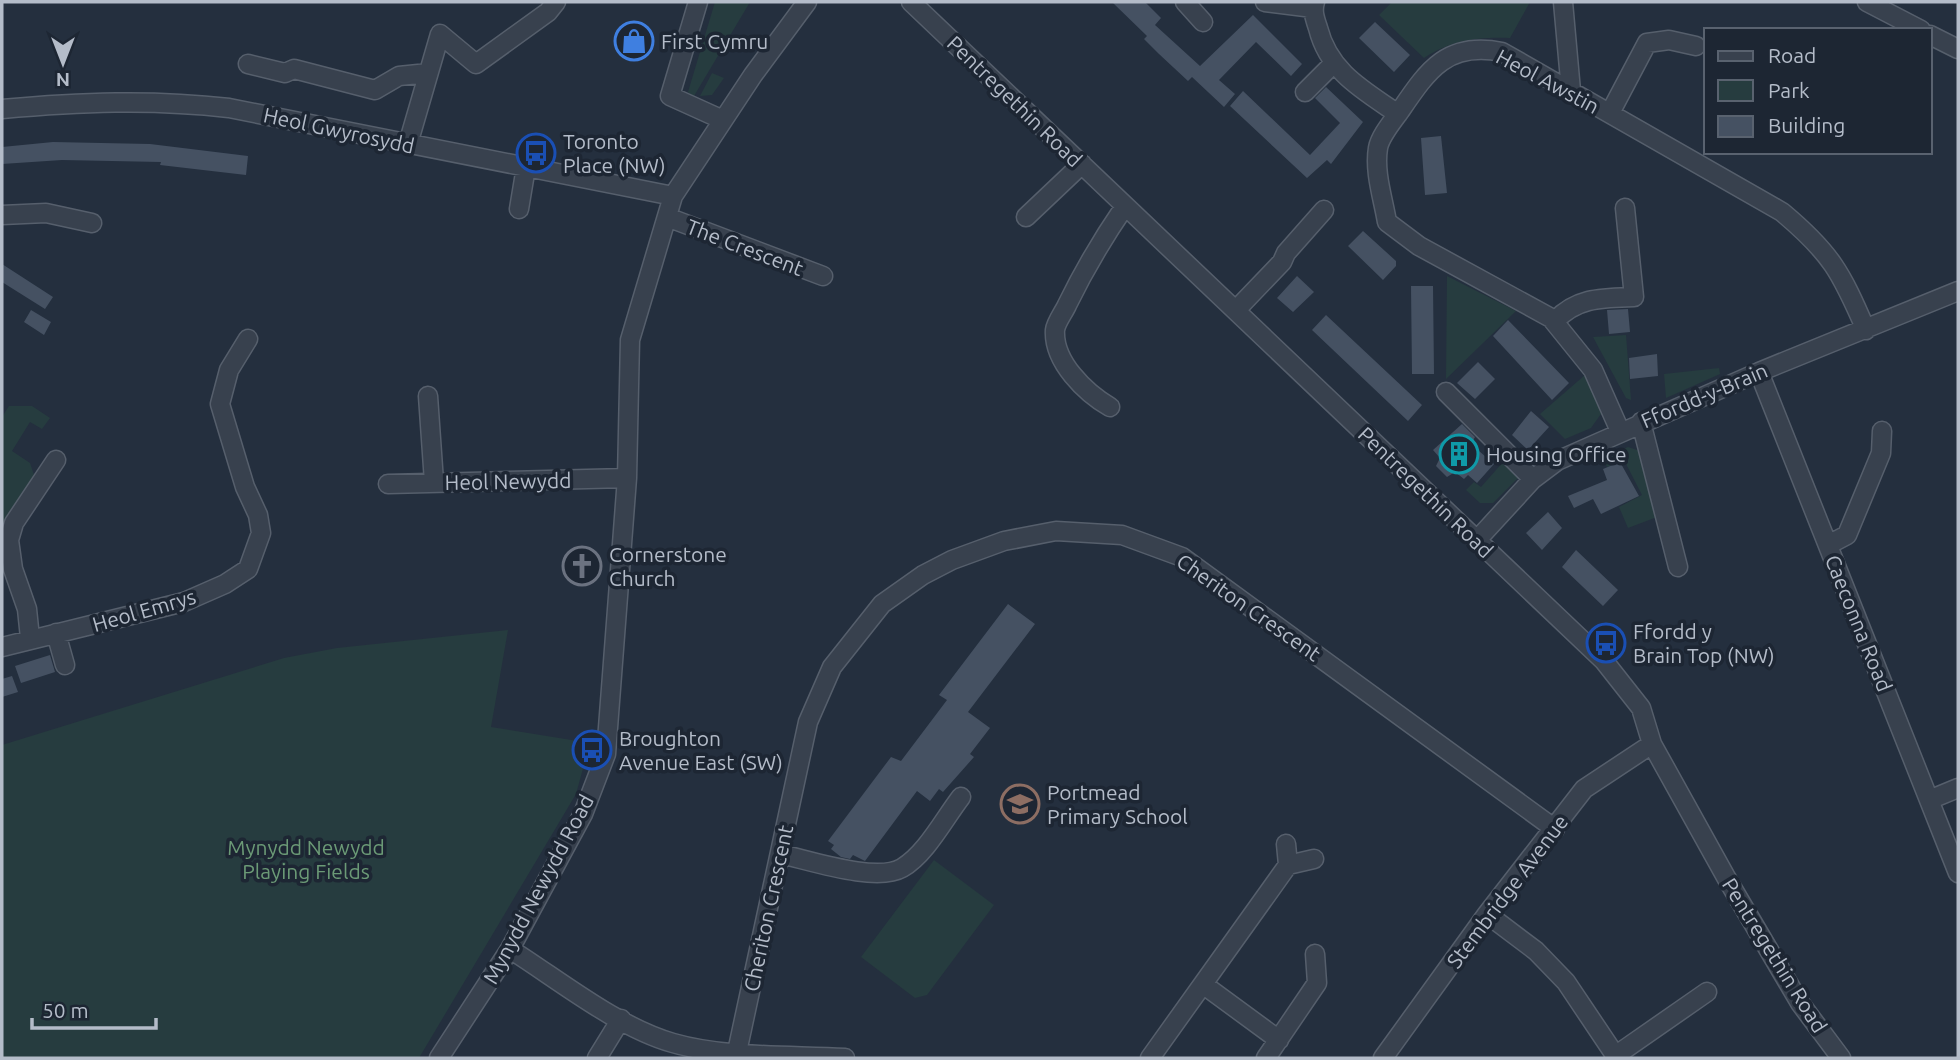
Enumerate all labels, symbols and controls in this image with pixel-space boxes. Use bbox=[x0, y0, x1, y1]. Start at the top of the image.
shop icon: First Cymru bbox=[613, 20, 655, 62]
north arrow bbox=[28, 28, 98, 98]
legend bbox=[1704, 28, 1932, 154]
place label: First Cymru bbox=[661, 29, 768, 53]
street label: Pentregethin Road bbox=[943, 31, 1087, 171]
text: Road bbox=[1768, 43, 1816, 67]
street label: Heol Awstin bbox=[1492, 44, 1604, 118]
text: N bbox=[56, 69, 70, 91]
text: Park bbox=[1768, 78, 1810, 102]
street label: Heol Gwyrosydd bbox=[261, 102, 417, 158]
text: Building bbox=[1768, 113, 1845, 137]
place label: Toronto Place (NW) bbox=[563, 129, 666, 177]
bus stop icon: Toronto Place (NW) bbox=[515, 132, 557, 174]
street label: The Crescent bbox=[683, 214, 807, 280]
street label: Ffordd-y-Brain bbox=[1637, 358, 1771, 432]
street label: Pentregethin Road bbox=[1354, 422, 1498, 562]
building icon: Housing Office bbox=[1438, 433, 1480, 475]
place label: Housing Office bbox=[1486, 442, 1627, 466]
street label: Heol Newydd bbox=[444, 468, 572, 494]
place label: Cornerstone Church bbox=[609, 542, 727, 590]
church icon: Cornerstone Church bbox=[561, 545, 603, 587]
street label: Cheriton Crescent bbox=[1173, 548, 1325, 666]
street label: Caeconna Road bbox=[1821, 551, 1897, 695]
street label: Heol Emrys bbox=[90, 584, 198, 636]
place label: Ffordd y Brain Top (NW) bbox=[1633, 619, 1775, 667]
bus stop icon: Ffordd y Brain Top (NW) bbox=[1585, 622, 1627, 664]
place label: Broughton Avenue East (SW) bbox=[619, 726, 783, 774]
bus stop icon: Broughton Avenue East (SW) bbox=[571, 729, 613, 771]
place label: Portmead Primary School bbox=[1047, 780, 1188, 828]
school or university icon: Portmead Primary School bbox=[999, 783, 1041, 825]
street label: Mynydd Newydd Road bbox=[478, 790, 598, 988]
street label: Stembridge Avenue bbox=[1442, 810, 1572, 972]
street label: Cheriton Crescent bbox=[739, 822, 797, 994]
park label: Mynydd Newydd Playing Fields bbox=[227, 835, 385, 883]
street label: Pentregethin Road bbox=[1718, 873, 1832, 1037]
scale bar bbox=[32, 986, 156, 1030]
text: 50 m bbox=[42, 998, 89, 1022]

